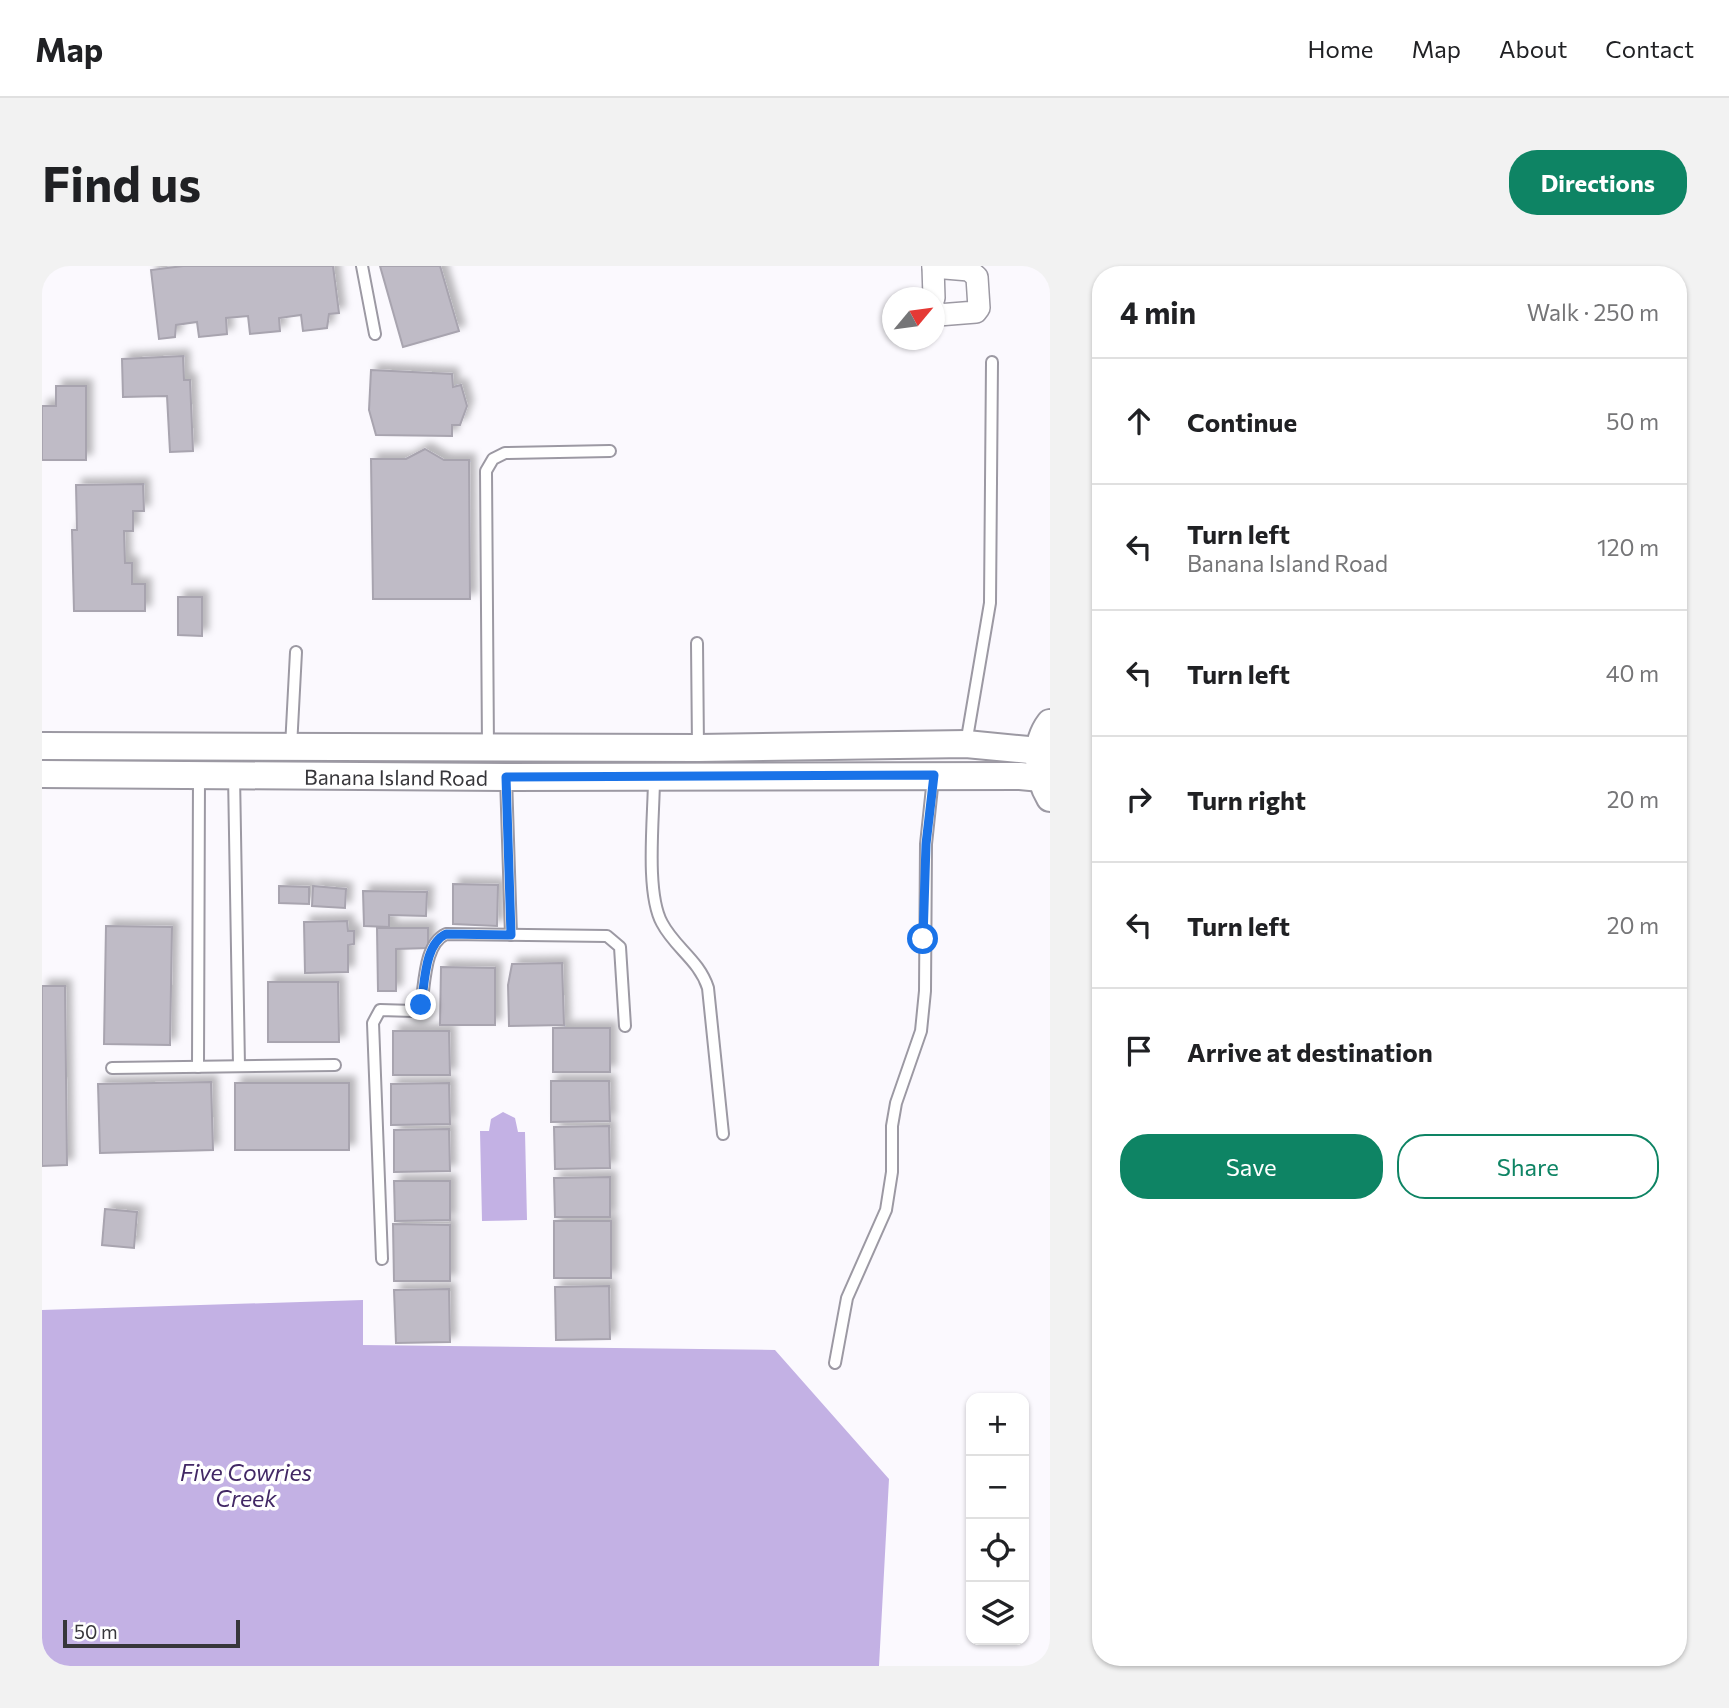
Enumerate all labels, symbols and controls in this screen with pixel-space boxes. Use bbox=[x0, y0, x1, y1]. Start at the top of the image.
text: Map bbox=[35, 28, 103, 69]
text: Home bbox=[1308, 34, 1374, 63]
text: Map bbox=[1412, 34, 1461, 63]
text: About bbox=[1499, 34, 1567, 63]
text: Contact bbox=[1605, 34, 1694, 63]
button: Directions bbox=[1509, 150, 1687, 215]
text: Find us bbox=[42, 152, 201, 212]
north arrow bbox=[882, 287, 945, 350]
text: 4 min bbox=[1120, 293, 1196, 330]
text: Walk · 250 m bbox=[1527, 298, 1659, 326]
icon: ahead bbox=[1120, 402, 1158, 440]
text: Continue bbox=[1187, 406, 1297, 437]
text: 50 m bbox=[1606, 407, 1659, 435]
text: Turn left bbox=[1187, 518, 1290, 549]
icon: left bbox=[1120, 528, 1158, 566]
text: 120 m bbox=[1597, 533, 1659, 561]
text: Banana Island Road bbox=[1187, 549, 1388, 577]
icon: left bbox=[1120, 654, 1158, 692]
text: Turn left bbox=[1187, 658, 1290, 689]
text: 40 m bbox=[1606, 659, 1659, 687]
street label: Banana Island Road bbox=[304, 763, 488, 789]
icon: right bbox=[1120, 780, 1158, 818]
text: Turn right bbox=[1187, 784, 1306, 815]
text: 20 m bbox=[1607, 785, 1659, 813]
icon: left bbox=[1120, 906, 1158, 944]
text: Turn left bbox=[1187, 910, 1290, 941]
text: 20 m bbox=[1607, 911, 1659, 939]
route start bbox=[907, 923, 938, 954]
route end bbox=[405, 989, 436, 1020]
icon: arrive bbox=[1120, 1032, 1158, 1070]
text: Arrive at destination bbox=[1187, 1036, 1433, 1067]
button: Save bbox=[1120, 1134, 1383, 1199]
button: Share bbox=[1397, 1134, 1659, 1199]
map controls bbox=[966, 1393, 1029, 1645]
button: + bbox=[966, 1393, 1029, 1456]
button: − bbox=[966, 1456, 1029, 1519]
water label: Five Cowries Creek bbox=[180, 1458, 312, 1512]
button: locate bbox=[966, 1519, 1029, 1582]
button: layers bbox=[966, 1582, 1029, 1645]
scale bar bbox=[63, 1617, 240, 1649]
text: 50 m bbox=[74, 1620, 118, 1643]

